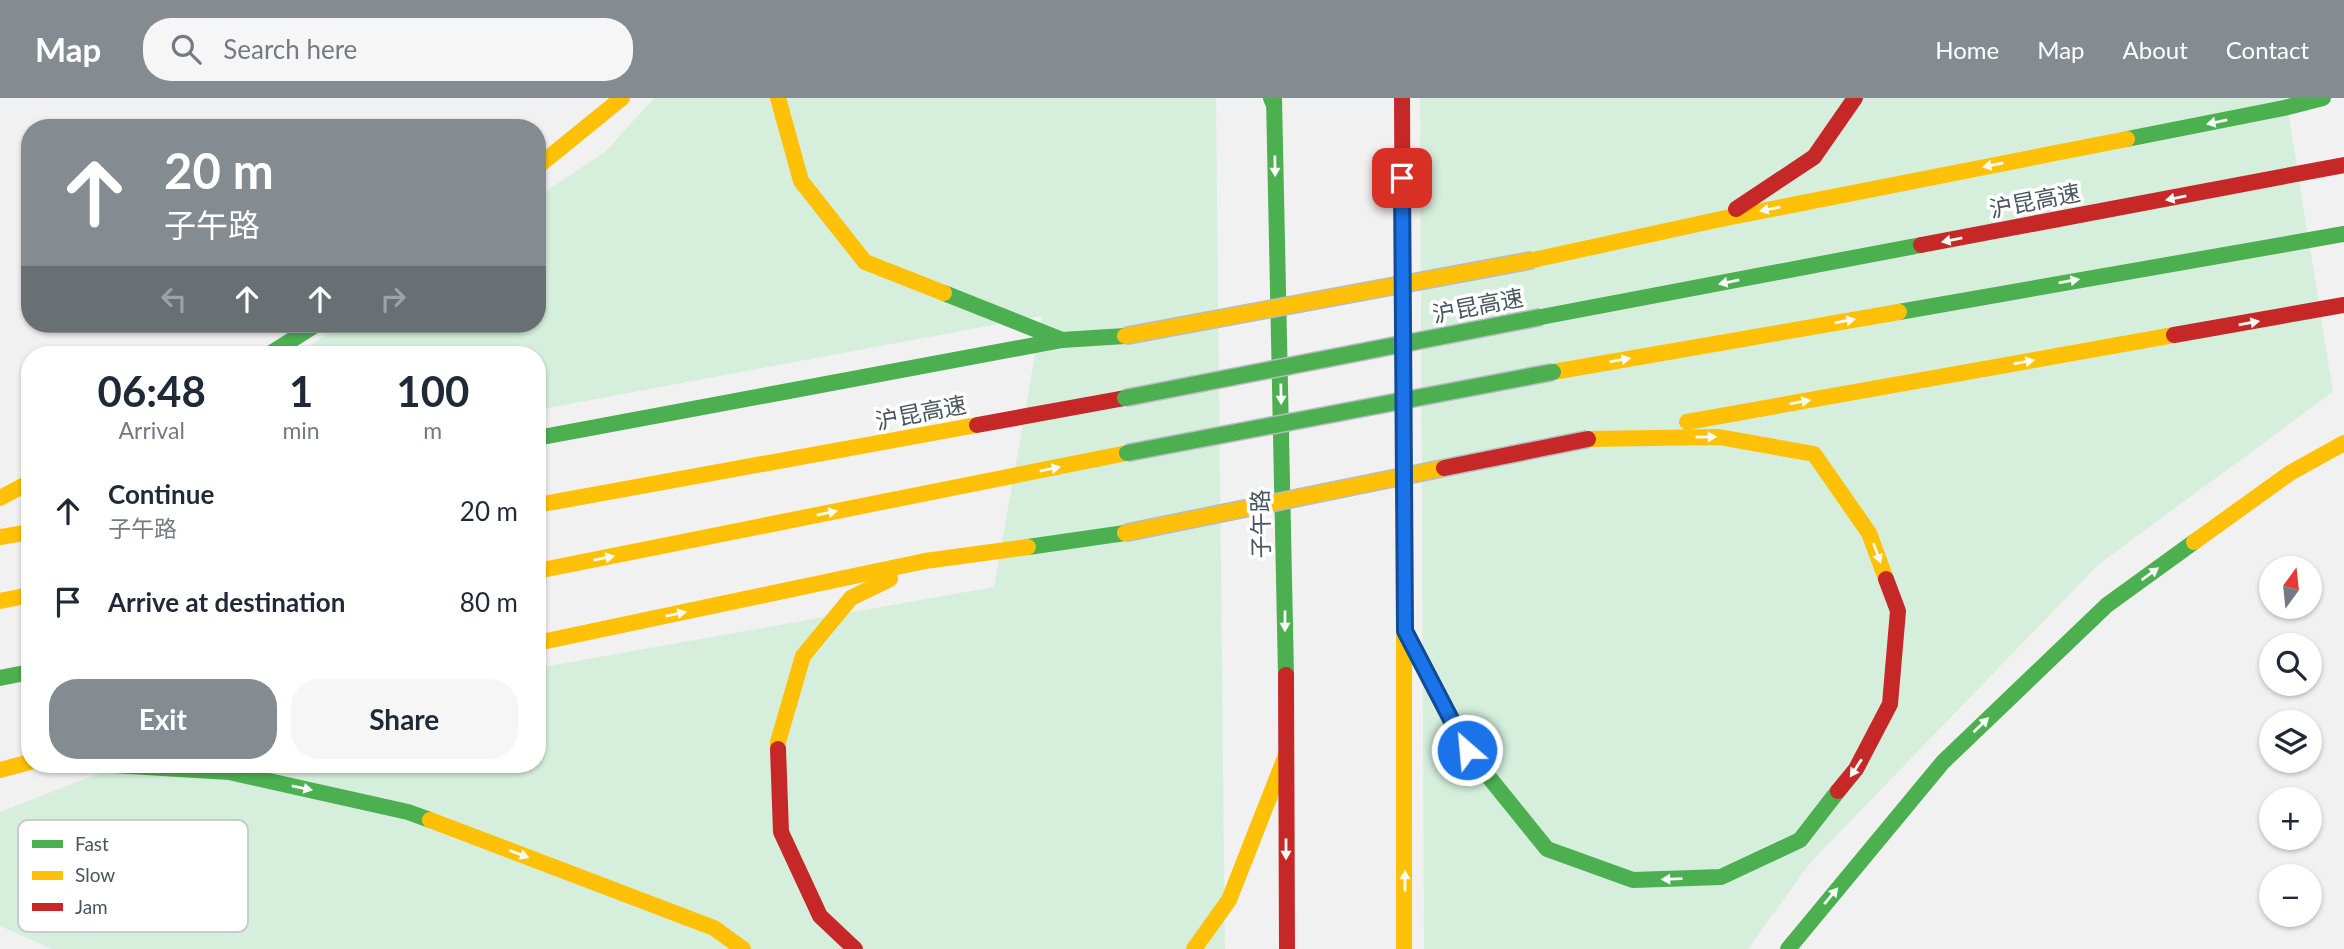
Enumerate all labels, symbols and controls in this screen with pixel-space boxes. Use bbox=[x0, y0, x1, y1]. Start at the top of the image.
search box bbox=[143, 18, 633, 81]
text: Map bbox=[35, 29, 101, 69]
icon: search bbox=[167, 30, 205, 68]
text: Search here bbox=[223, 33, 357, 65]
text: Home bbox=[1935, 35, 1999, 64]
text: Map bbox=[2037, 35, 2085, 64]
text: About bbox=[2123, 35, 2188, 64]
text: Contact bbox=[2226, 35, 2309, 64]
one-way arrow bbox=[2206, 116, 2228, 127]
text: 20 m bbox=[164, 141, 274, 199]
icon: ahead bbox=[49, 147, 140, 238]
pin bbox=[1372, 148, 1432, 208]
one-way arrow bbox=[1270, 155, 1281, 177]
icon: arrive bbox=[1383, 159, 1421, 197]
one-way arrow bbox=[1982, 160, 2004, 171]
street label: 沪昆高速 bbox=[1987, 177, 2083, 223]
one-way arrow bbox=[2165, 193, 2187, 204]
one-way arrow bbox=[1759, 204, 1781, 215]
text: 子午路 bbox=[164, 205, 260, 244]
one-way arrow bbox=[1941, 235, 1963, 246]
one-way arrow bbox=[2058, 275, 2080, 286]
one-way arrow bbox=[1718, 277, 1740, 288]
icon: left bbox=[155, 280, 193, 318]
icon: ahead bbox=[228, 280, 266, 318]
icon: ahead bbox=[301, 280, 339, 318]
icon: right bbox=[374, 280, 412, 318]
street label: 沪昆高速 bbox=[1430, 282, 1526, 328]
one-way arrow bbox=[1834, 315, 1856, 326]
one-way arrow bbox=[2238, 317, 2260, 328]
one-way arrow bbox=[1610, 354, 1632, 365]
one-way arrow bbox=[2014, 356, 2036, 367]
text: 06:48 bbox=[98, 366, 206, 416]
text: 1 bbox=[289, 366, 313, 416]
text: 100 bbox=[396, 366, 469, 416]
one-way arrow bbox=[1275, 383, 1286, 405]
street label: 沪昆高速 bbox=[873, 389, 969, 435]
one-way arrow bbox=[1790, 396, 1812, 407]
text: Arrival bbox=[119, 416, 185, 444]
text: min bbox=[282, 416, 320, 444]
text: m bbox=[423, 416, 442, 444]
one-way arrow bbox=[1695, 431, 1717, 443]
one-way arrow bbox=[1039, 463, 1061, 474]
text: Continue bbox=[108, 478, 214, 510]
street label: 子午路 bbox=[1245, 489, 1275, 559]
icon: ahead bbox=[49, 492, 87, 530]
text: 20 m bbox=[460, 495, 518, 527]
one-way arrow bbox=[816, 508, 838, 519]
text: 子午路 bbox=[108, 514, 177, 542]
one-way arrow bbox=[1872, 543, 1883, 564]
one-way arrow bbox=[593, 552, 615, 563]
north arrow bbox=[2259, 556, 2322, 620]
map controls bbox=[2259, 556, 2322, 927]
one-way arrow bbox=[2141, 567, 2159, 581]
icon: arrive bbox=[49, 583, 87, 621]
text: Arrive at destination bbox=[108, 586, 345, 618]
text: 80 m bbox=[460, 586, 518, 618]
one-way arrow bbox=[665, 608, 687, 619]
one-way arrow bbox=[1279, 610, 1291, 632]
button: search bbox=[2259, 633, 2322, 696]
button: Exit bbox=[49, 679, 277, 759]
button: Share bbox=[291, 679, 518, 759]
button: layers bbox=[2259, 710, 2322, 773]
position arrow bbox=[1430, 713, 1504, 787]
one-way arrow bbox=[1973, 717, 1990, 734]
one-way arrow bbox=[1849, 758, 1862, 777]
one-way arrow bbox=[291, 783, 313, 794]
button: + bbox=[2259, 787, 2322, 850]
legend bbox=[18, 820, 248, 932]
text: Fast bbox=[75, 832, 109, 855]
one-way arrow bbox=[1280, 838, 1292, 860]
one-way arrow bbox=[509, 849, 530, 860]
text: Slow bbox=[75, 863, 115, 886]
button: − bbox=[2259, 864, 2322, 927]
one-way arrow bbox=[1399, 870, 1411, 892]
one-way arrow bbox=[1661, 873, 1683, 884]
one-way arrow bbox=[1823, 887, 1838, 904]
text: Jam bbox=[75, 895, 108, 918]

